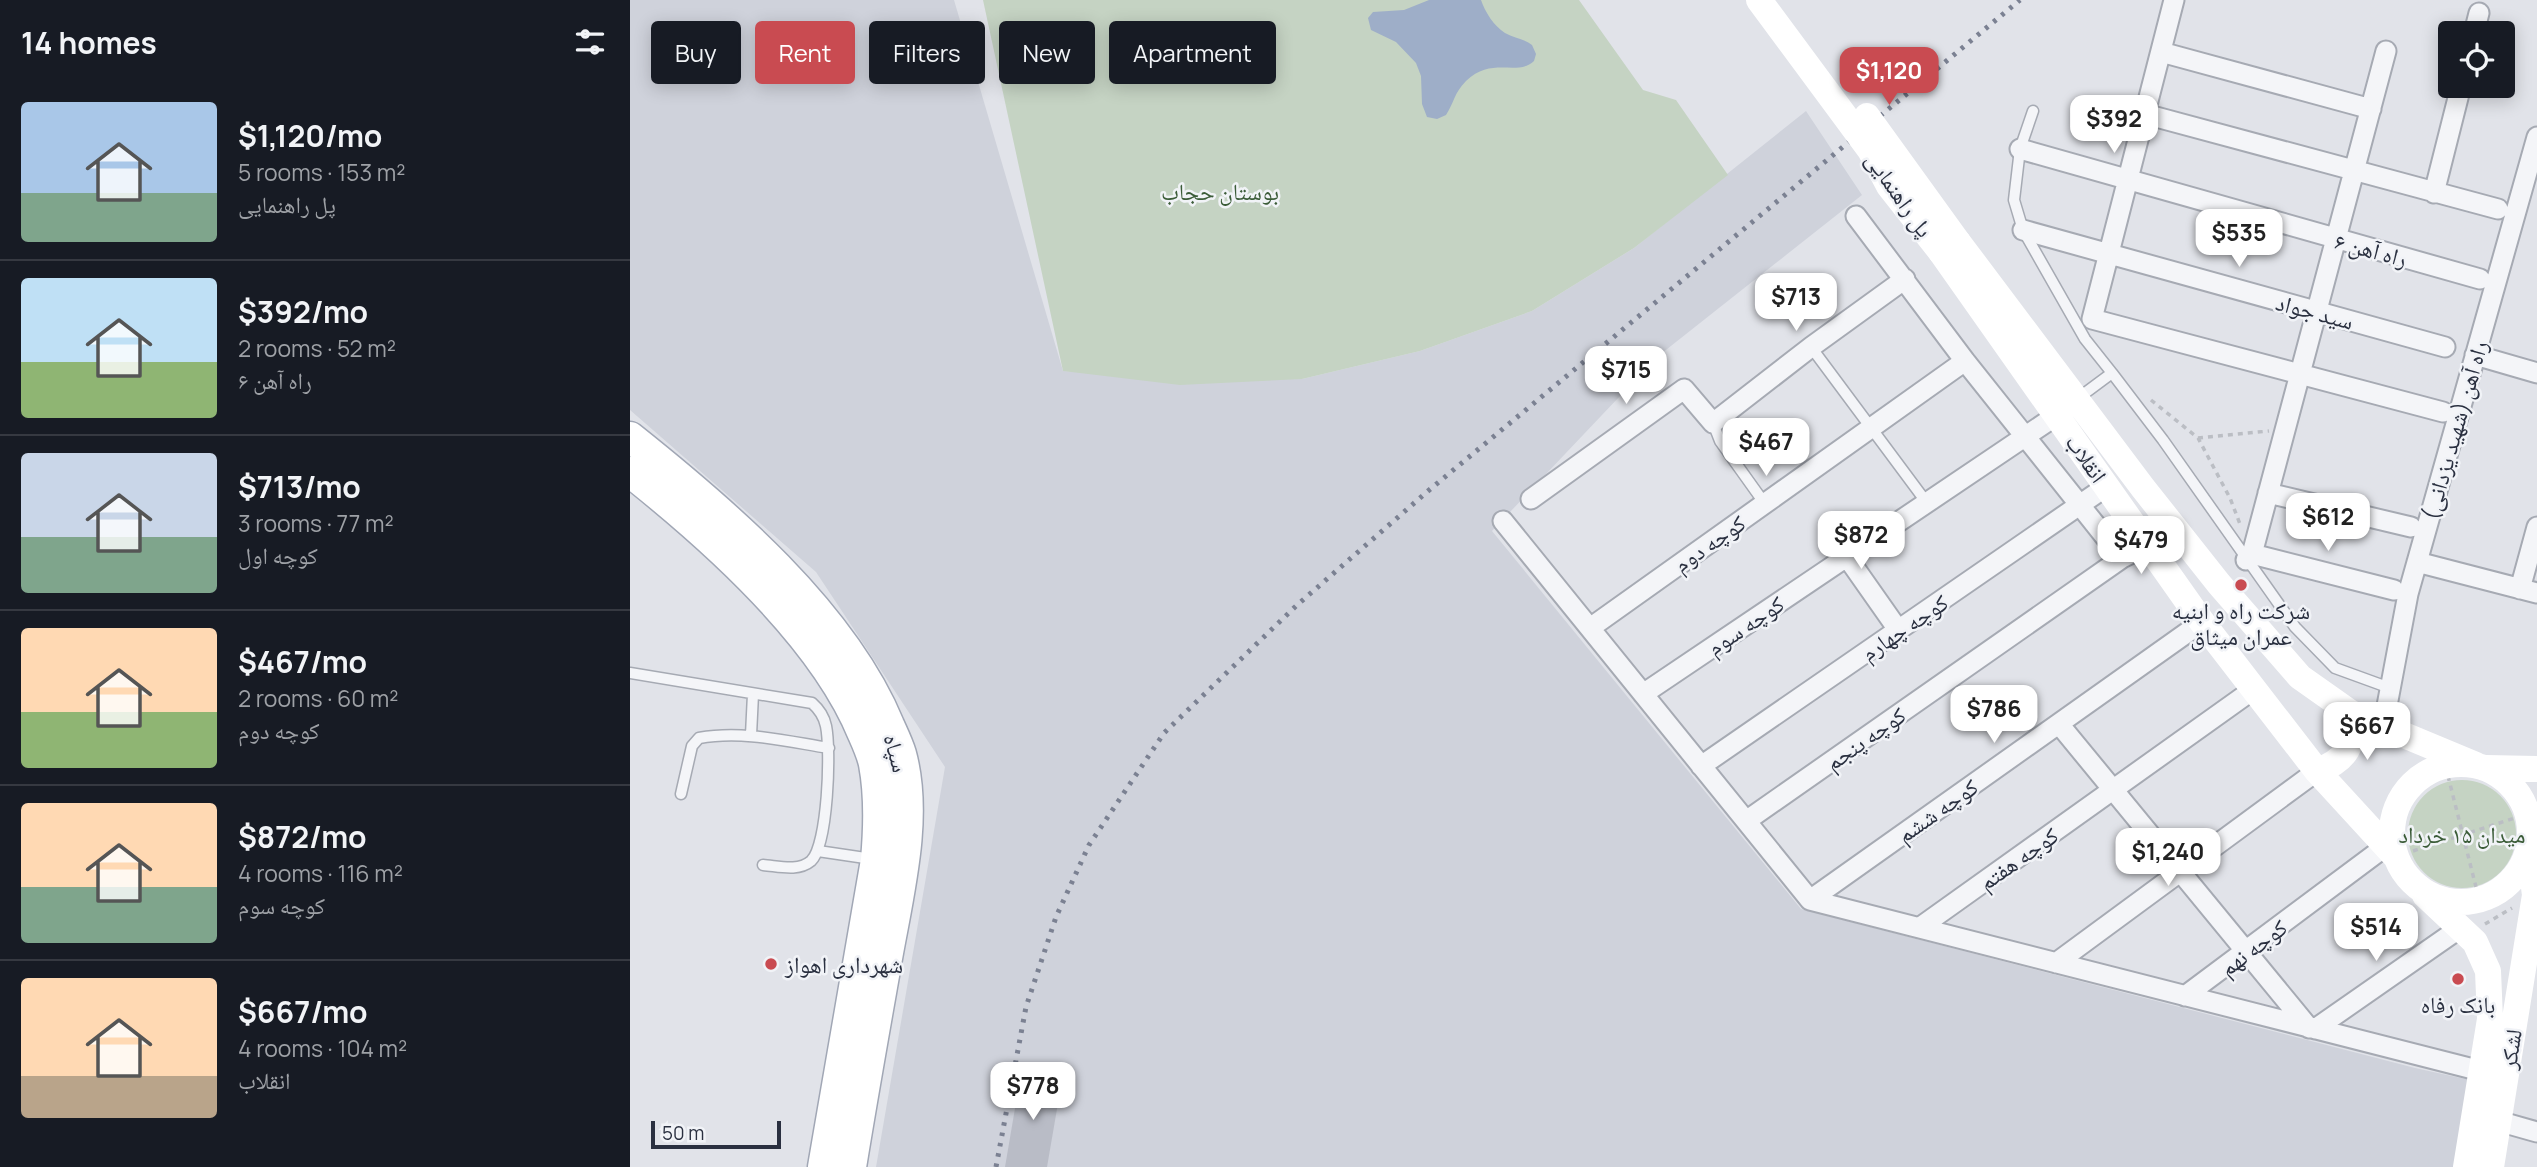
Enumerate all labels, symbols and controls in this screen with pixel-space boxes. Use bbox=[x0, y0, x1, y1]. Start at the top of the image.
chip: Buy bbox=[651, 21, 741, 84]
chip: Rent bbox=[755, 21, 855, 84]
chip: Filters bbox=[869, 21, 985, 84]
chip: New bbox=[999, 21, 1095, 84]
chip: Apartment bbox=[1109, 21, 1276, 84]
map controls bbox=[2438, 21, 2515, 98]
button: locate bbox=[2438, 21, 2515, 98]
text: 14 homes bbox=[21, 22, 157, 63]
icon: filters bbox=[571, 23, 609, 61]
pin: $1,120 bbox=[1832, 48, 1946, 107]
text: $1,120 bbox=[1856, 54, 1922, 86]
pin: $392 bbox=[2073, 96, 2155, 155]
text: $392 bbox=[2086, 102, 2142, 134]
text: $1,120/mo bbox=[238, 115, 382, 156]
icon: home bbox=[77, 130, 161, 214]
street label: پل راهنمایی bbox=[1859, 145, 1941, 243]
text: 5 rooms · 153 m² bbox=[238, 156, 405, 188]
park label: بوستان حجاب bbox=[1161, 175, 1279, 207]
text: پل راهنمایی bbox=[238, 188, 336, 220]
pin: $535 bbox=[2198, 210, 2280, 269]
text: $535 bbox=[2212, 216, 2266, 248]
street label: راه آهن ۶ bbox=[2331, 224, 2411, 274]
pin: $713 bbox=[1755, 274, 1837, 333]
text: $713 bbox=[1771, 280, 1821, 312]
street label: سید جواد bbox=[2273, 285, 2357, 337]
text: $392/mo bbox=[238, 291, 368, 332]
icon: home bbox=[77, 306, 161, 390]
text: 2 rooms · 52 m² bbox=[238, 332, 396, 364]
street label: راه آهن (شهید یزدانی) bbox=[2413, 337, 2495, 523]
pin: $715 bbox=[1585, 346, 1667, 406]
text: $715 bbox=[1601, 353, 1651, 385]
text: راه آهن ۶ bbox=[238, 364, 312, 396]
pin: $467 bbox=[1725, 419, 1807, 478]
text: $467 bbox=[1738, 425, 1794, 457]
street label: انقلاب bbox=[2059, 427, 2115, 489]
text: $713/mo bbox=[238, 466, 361, 507]
icon: home bbox=[77, 481, 161, 565]
pin: $612 bbox=[2287, 494, 2369, 553]
text: $612 bbox=[2302, 500, 2354, 532]
street label: کوچه دوم bbox=[1666, 506, 1752, 580]
text: 3 rooms · 77 m² bbox=[238, 507, 394, 539]
pin: $872 bbox=[1820, 512, 1902, 571]
pin: $479 bbox=[2100, 516, 2182, 576]
text: $872 bbox=[1834, 518, 1888, 550]
text: $479 bbox=[2113, 523, 2169, 555]
text: کوچه اول bbox=[238, 539, 318, 571]
marker: شرکت راه و ابنیه عمران میثاق bbox=[2233, 577, 2249, 593]
street label: کوچه چهارم bbox=[1854, 586, 1955, 669]
street label: کوچه سوم bbox=[1700, 587, 1791, 663]
place label: شرکت راه و ابنیه عمران میثاق bbox=[2172, 594, 2310, 652]
text: $467/mo bbox=[238, 641, 367, 682]
icon: home bbox=[77, 656, 161, 740]
text: 2 rooms · 60 m² bbox=[238, 682, 399, 714]
pin: $786 bbox=[1953, 686, 2035, 745]
text: $786 bbox=[1966, 692, 2022, 724]
street label: کوچه پنجم bbox=[1818, 698, 1913, 778]
pin: $667 bbox=[2326, 702, 2408, 762]
text: $667 bbox=[2339, 709, 2395, 741]
text: کوچه دوم bbox=[238, 714, 319, 746]
street label: سپاه bbox=[877, 730, 917, 776]
street label: کوچه ششم bbox=[1890, 770, 1985, 850]
text: $872/mo bbox=[238, 816, 366, 857]
park label: میدان ۱۵ خرداد bbox=[2399, 818, 2525, 850]
street label: کوچه هفتم bbox=[1972, 819, 2065, 898]
pin: $1,240 bbox=[2111, 828, 2225, 888]
icon: home bbox=[77, 831, 161, 915]
text: $1,240 bbox=[2132, 835, 2204, 867]
text: 4 rooms · 116 m² bbox=[238, 857, 403, 889]
text: کوچه سوم bbox=[238, 889, 325, 921]
pin: $514 bbox=[2335, 904, 2417, 963]
text: $514 bbox=[2350, 910, 2402, 942]
street label: کوچه نهم bbox=[2213, 911, 2294, 984]
place label: شهرداری اهواز bbox=[784, 948, 903, 980]
marker: شهرداری اهواز bbox=[763, 956, 779, 972]
marker: بانک رفاه bbox=[2450, 971, 2466, 987]
place label: بانک رفاه bbox=[2421, 988, 2495, 1020]
text: $667/mo bbox=[238, 991, 368, 1032]
icon: home bbox=[77, 1006, 161, 1090]
street label: لشکر bbox=[2491, 1027, 2529, 1072]
text: 4 rooms · 104 m² bbox=[238, 1032, 407, 1064]
pin: $778 bbox=[992, 1062, 1074, 1122]
text: انقلاب bbox=[238, 1064, 291, 1096]
text: $778 bbox=[1006, 1069, 1060, 1101]
scale bar bbox=[651, 1118, 780, 1150]
text: 50 m bbox=[662, 1120, 704, 1146]

